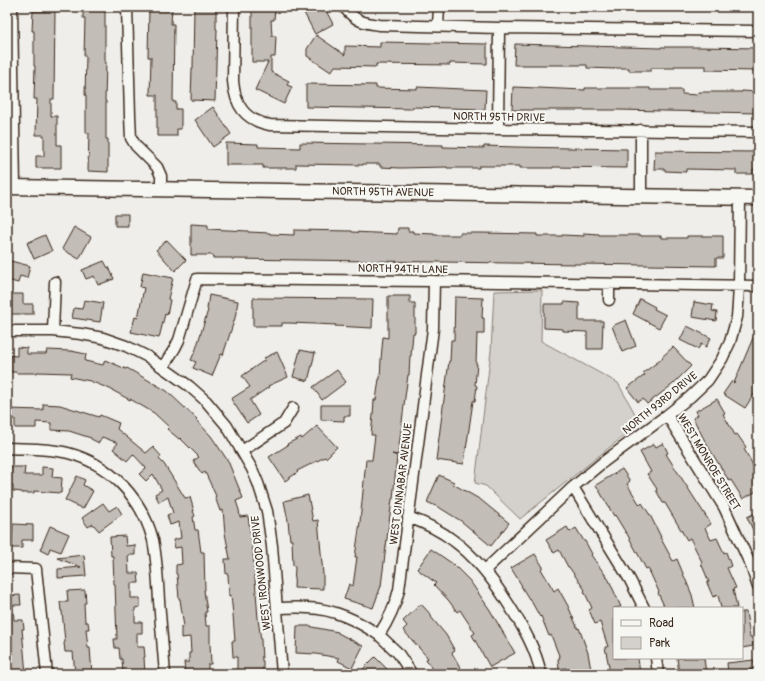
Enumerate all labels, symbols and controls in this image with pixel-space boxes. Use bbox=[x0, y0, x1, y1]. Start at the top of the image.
street label: NORTH 95TH DRIVE bbox=[453, 110, 545, 124]
street label: NORTH 95TH AVENUE bbox=[332, 185, 434, 199]
street label: NORTH 94TH LANE bbox=[358, 262, 449, 276]
street label: NORTH 93RD DRIVE bbox=[620, 369, 700, 437]
street label: WEST MONROE STREET bbox=[675, 411, 743, 513]
street label: WEST CINNABAR AVENUE bbox=[387, 422, 415, 546]
street label: WEST IRONWOOD DRIVE bbox=[248, 515, 273, 631]
legend bbox=[613, 607, 743, 659]
text: Road bbox=[649, 616, 674, 631]
text: Park bbox=[649, 636, 670, 651]

